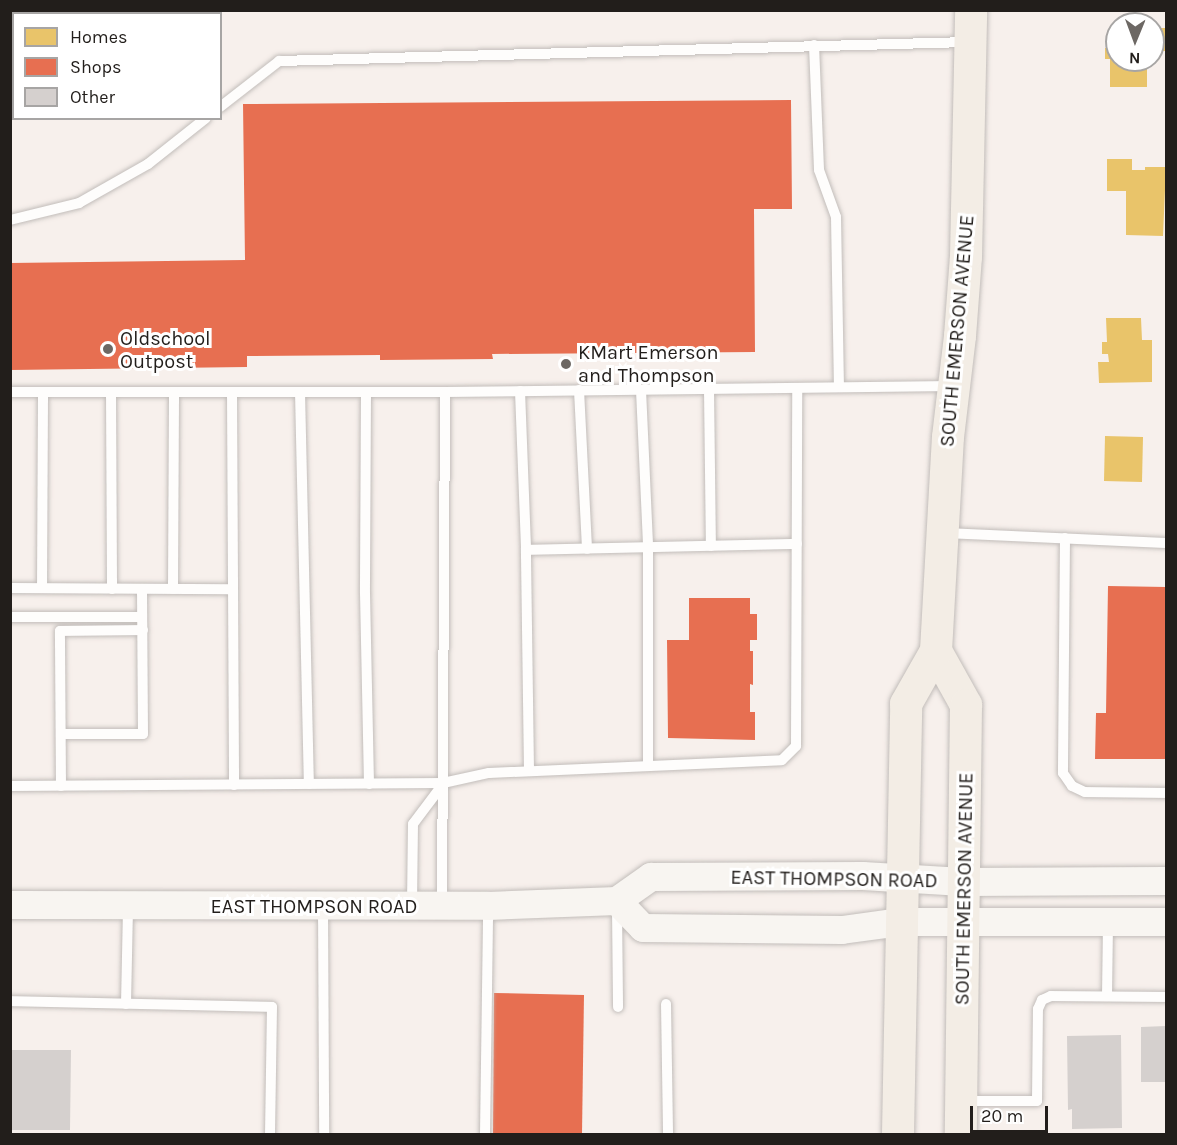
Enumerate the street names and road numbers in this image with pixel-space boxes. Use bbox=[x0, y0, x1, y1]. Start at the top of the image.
street label: SOUTH EMERSON AVENUE bbox=[935, 214, 979, 448]
street label: SOUTH EMERSON AVENUE bbox=[950, 772, 978, 1006]
street label: EAST THOMPSON ROAD bbox=[730, 865, 938, 893]
street label: EAST THOMPSON ROAD bbox=[210, 894, 418, 918]

